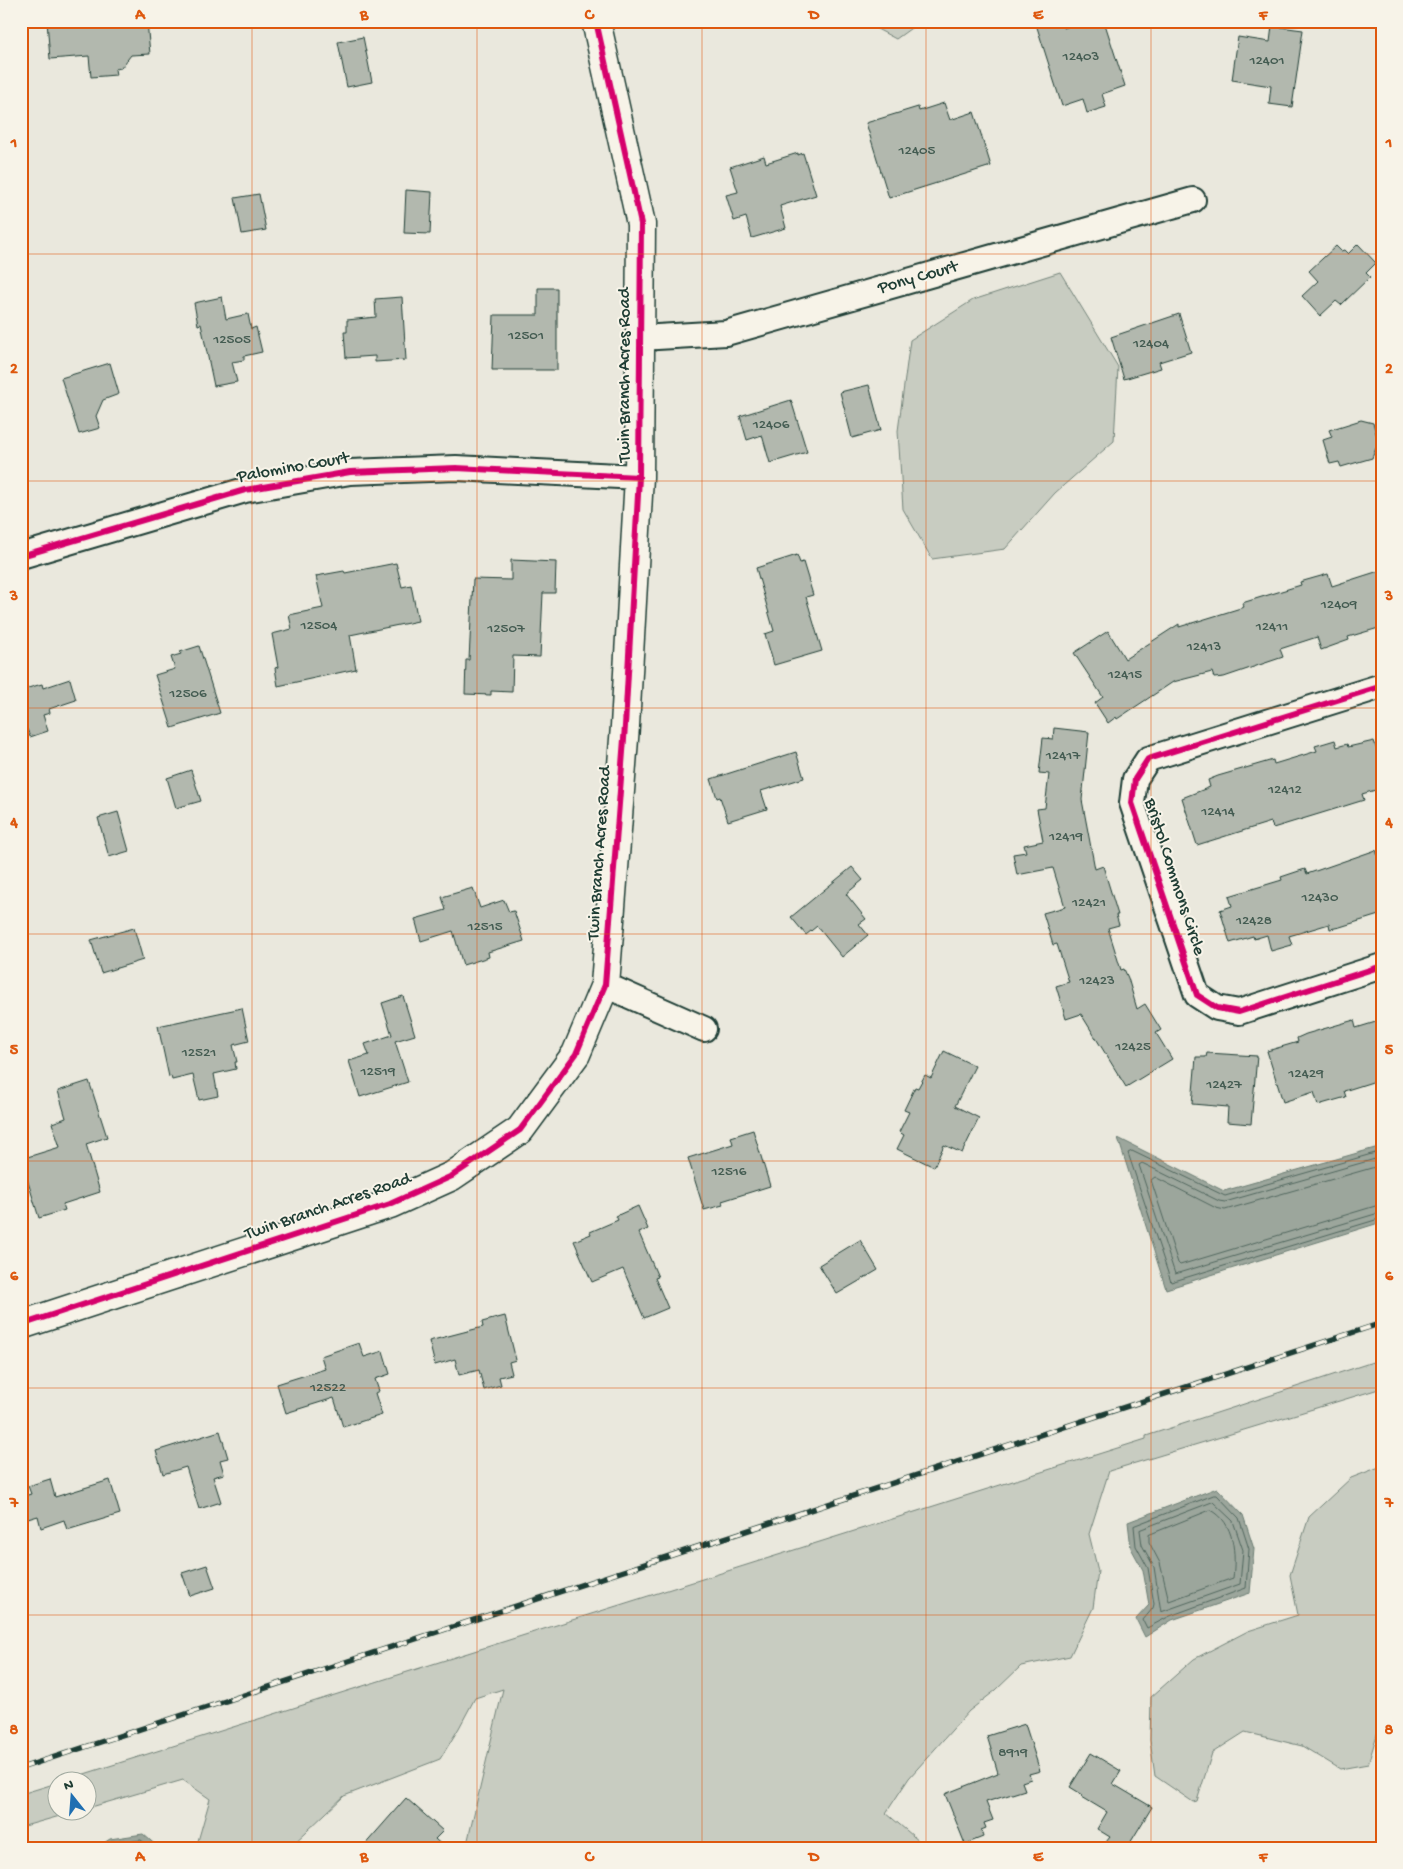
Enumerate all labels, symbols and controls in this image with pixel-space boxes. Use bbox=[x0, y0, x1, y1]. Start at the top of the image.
text: A bbox=[134, 7, 146, 26]
text: B bbox=[359, 7, 369, 26]
text: C bbox=[584, 7, 595, 26]
text: D bbox=[807, 7, 820, 26]
text: E bbox=[1033, 7, 1044, 26]
text: F bbox=[1258, 7, 1269, 26]
house number: 12403 bbox=[1062, 48, 1100, 66]
house number: 12401 bbox=[1248, 52, 1285, 70]
text: 1 bbox=[10, 135, 17, 154]
text: 1 bbox=[1385, 135, 1392, 154]
house number: 12405 bbox=[898, 142, 936, 160]
street label: Pony Court bbox=[875, 256, 962, 300]
street label: Twin Branch Acres Road bbox=[615, 286, 636, 463]
house number: 12501 bbox=[507, 327, 544, 345]
house number: 12505 bbox=[212, 331, 251, 349]
house number: 12404 bbox=[1132, 335, 1169, 353]
text: 2 bbox=[10, 361, 18, 380]
text: 2 bbox=[1385, 361, 1393, 380]
house number: 12406 bbox=[752, 416, 790, 434]
street label: Palomino Court bbox=[234, 448, 352, 488]
text: 3 bbox=[9, 588, 18, 607]
text: 3 bbox=[1384, 588, 1393, 607]
house number: 12409 bbox=[1320, 596, 1358, 614]
house number: 12504 bbox=[300, 617, 337, 635]
house number: 12411 bbox=[1255, 618, 1288, 636]
house number: 12507 bbox=[486, 620, 526, 638]
house number: 12413 bbox=[1186, 638, 1221, 656]
house number: 12415 bbox=[1107, 666, 1142, 684]
house number: 12506 bbox=[168, 685, 207, 703]
house number: 12417 bbox=[1045, 747, 1081, 765]
street label: Twin Branch Acres Road bbox=[583, 764, 617, 942]
house number: 12412 bbox=[1267, 781, 1302, 799]
street label: Bristol Commons Circle bbox=[1138, 795, 1210, 959]
house number: 12414 bbox=[1200, 803, 1235, 821]
text: 4 bbox=[9, 815, 18, 834]
text: 4 bbox=[1384, 815, 1393, 834]
house number: 12419 bbox=[1048, 828, 1084, 846]
house number: 12430 bbox=[1301, 889, 1339, 907]
house number: 12421 bbox=[1071, 894, 1106, 912]
house number: 12428 bbox=[1235, 912, 1272, 930]
house number: 12515 bbox=[466, 918, 503, 936]
house number: 12423 bbox=[1078, 972, 1115, 990]
house number: 12425 bbox=[1114, 1038, 1151, 1056]
text: 5 bbox=[10, 1042, 19, 1061]
text: 5 bbox=[1385, 1042, 1394, 1061]
house number: 12521 bbox=[181, 1044, 216, 1062]
house number: 12519 bbox=[360, 1063, 396, 1081]
house number: 12429 bbox=[1287, 1065, 1324, 1083]
house number: 12427 bbox=[1205, 1076, 1243, 1094]
house number: 12516 bbox=[711, 1163, 747, 1181]
street label: Twin Branch Acres Road bbox=[241, 1168, 415, 1246]
text: 6 bbox=[10, 1268, 19, 1287]
text: 6 bbox=[1385, 1268, 1394, 1287]
house number: 12522 bbox=[309, 1379, 346, 1397]
text: 7 bbox=[9, 1495, 19, 1514]
text: 7 bbox=[1384, 1495, 1394, 1514]
text: 8 bbox=[10, 1722, 19, 1741]
text: 8 bbox=[1385, 1722, 1394, 1741]
house number: 8919 bbox=[998, 1744, 1028, 1762]
north arrow bbox=[48, 1772, 98, 1822]
text: N bbox=[62, 1776, 76, 1795]
text: A bbox=[134, 1849, 146, 1868]
text: B bbox=[359, 1849, 369, 1868]
text: C bbox=[584, 1849, 595, 1868]
text: D bbox=[807, 1849, 820, 1868]
text: E bbox=[1033, 1849, 1044, 1868]
text: F bbox=[1258, 1849, 1269, 1868]

